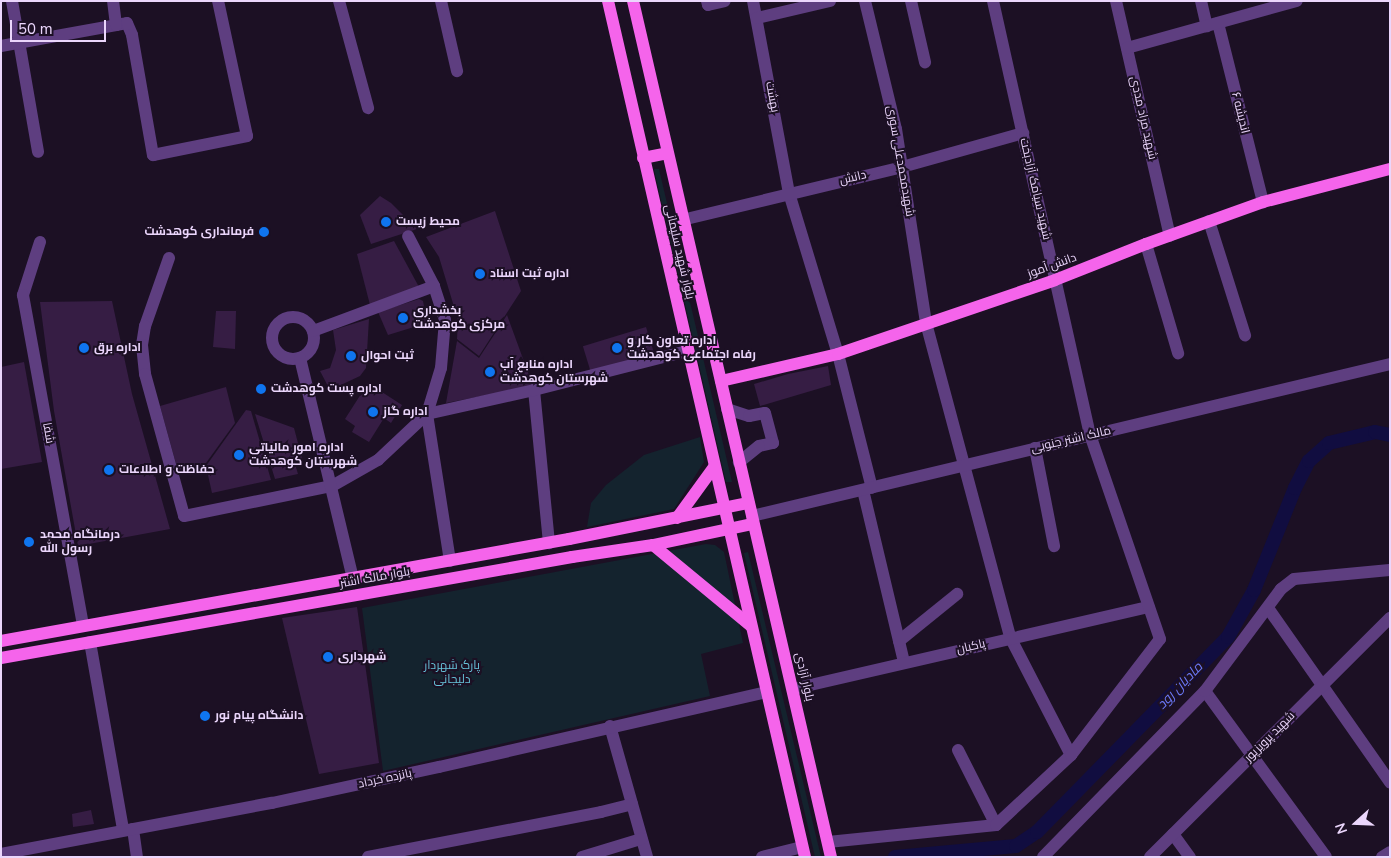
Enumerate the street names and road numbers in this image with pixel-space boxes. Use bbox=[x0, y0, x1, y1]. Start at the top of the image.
street label: شهید مراد مددی bbox=[1126, 75, 1160, 161]
street label: بهشت bbox=[762, 80, 782, 114]
street label: اندیشه ۶ bbox=[1228, 91, 1252, 135]
street label: شهیدمحمدعلی سوری bbox=[883, 104, 917, 218]
street label: شهید سیامک آزادبخت bbox=[1016, 137, 1054, 241]
street label: دانش bbox=[838, 168, 868, 188]
street label: بلوار شهید سلیمانی bbox=[661, 203, 697, 301]
street label: دانش آموز bbox=[1025, 250, 1079, 282]
street label: شفا bbox=[39, 421, 57, 445]
street label: مالک اشتر جنوبی bbox=[1030, 424, 1112, 456]
street label: بلوار مالک اشتر bbox=[339, 565, 411, 591]
street label: پاکبان bbox=[955, 637, 987, 657]
street label: بلوار آزادی bbox=[791, 651, 817, 703]
street label: شهید پرویزپور bbox=[1242, 709, 1298, 765]
street label: پانزده خرداد bbox=[357, 766, 413, 792]

